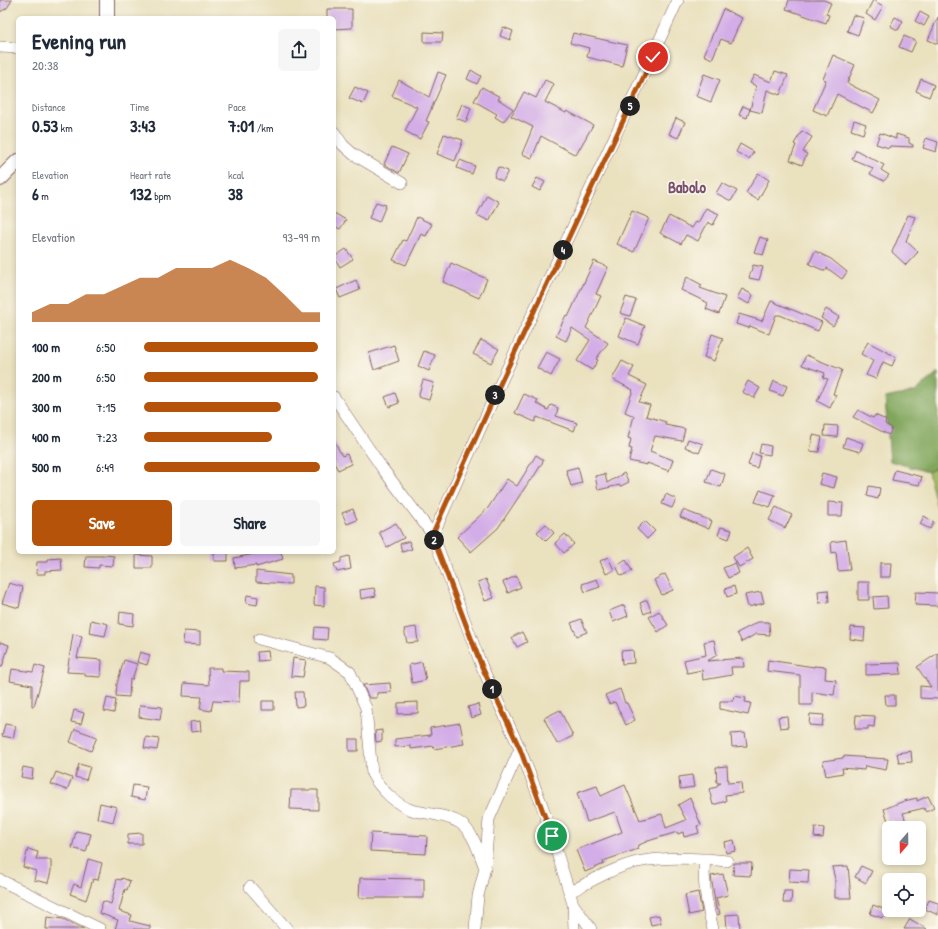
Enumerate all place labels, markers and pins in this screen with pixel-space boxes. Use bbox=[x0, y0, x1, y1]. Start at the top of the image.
pin bbox=[636, 40, 670, 74]
pin: 5 bbox=[620, 96, 640, 116]
pin: 4 bbox=[553, 240, 573, 260]
pin: 3 bbox=[485, 385, 505, 405]
pin: 2 bbox=[424, 530, 444, 550]
pin: 1 bbox=[482, 679, 502, 699]
pin bbox=[535, 819, 569, 853]

